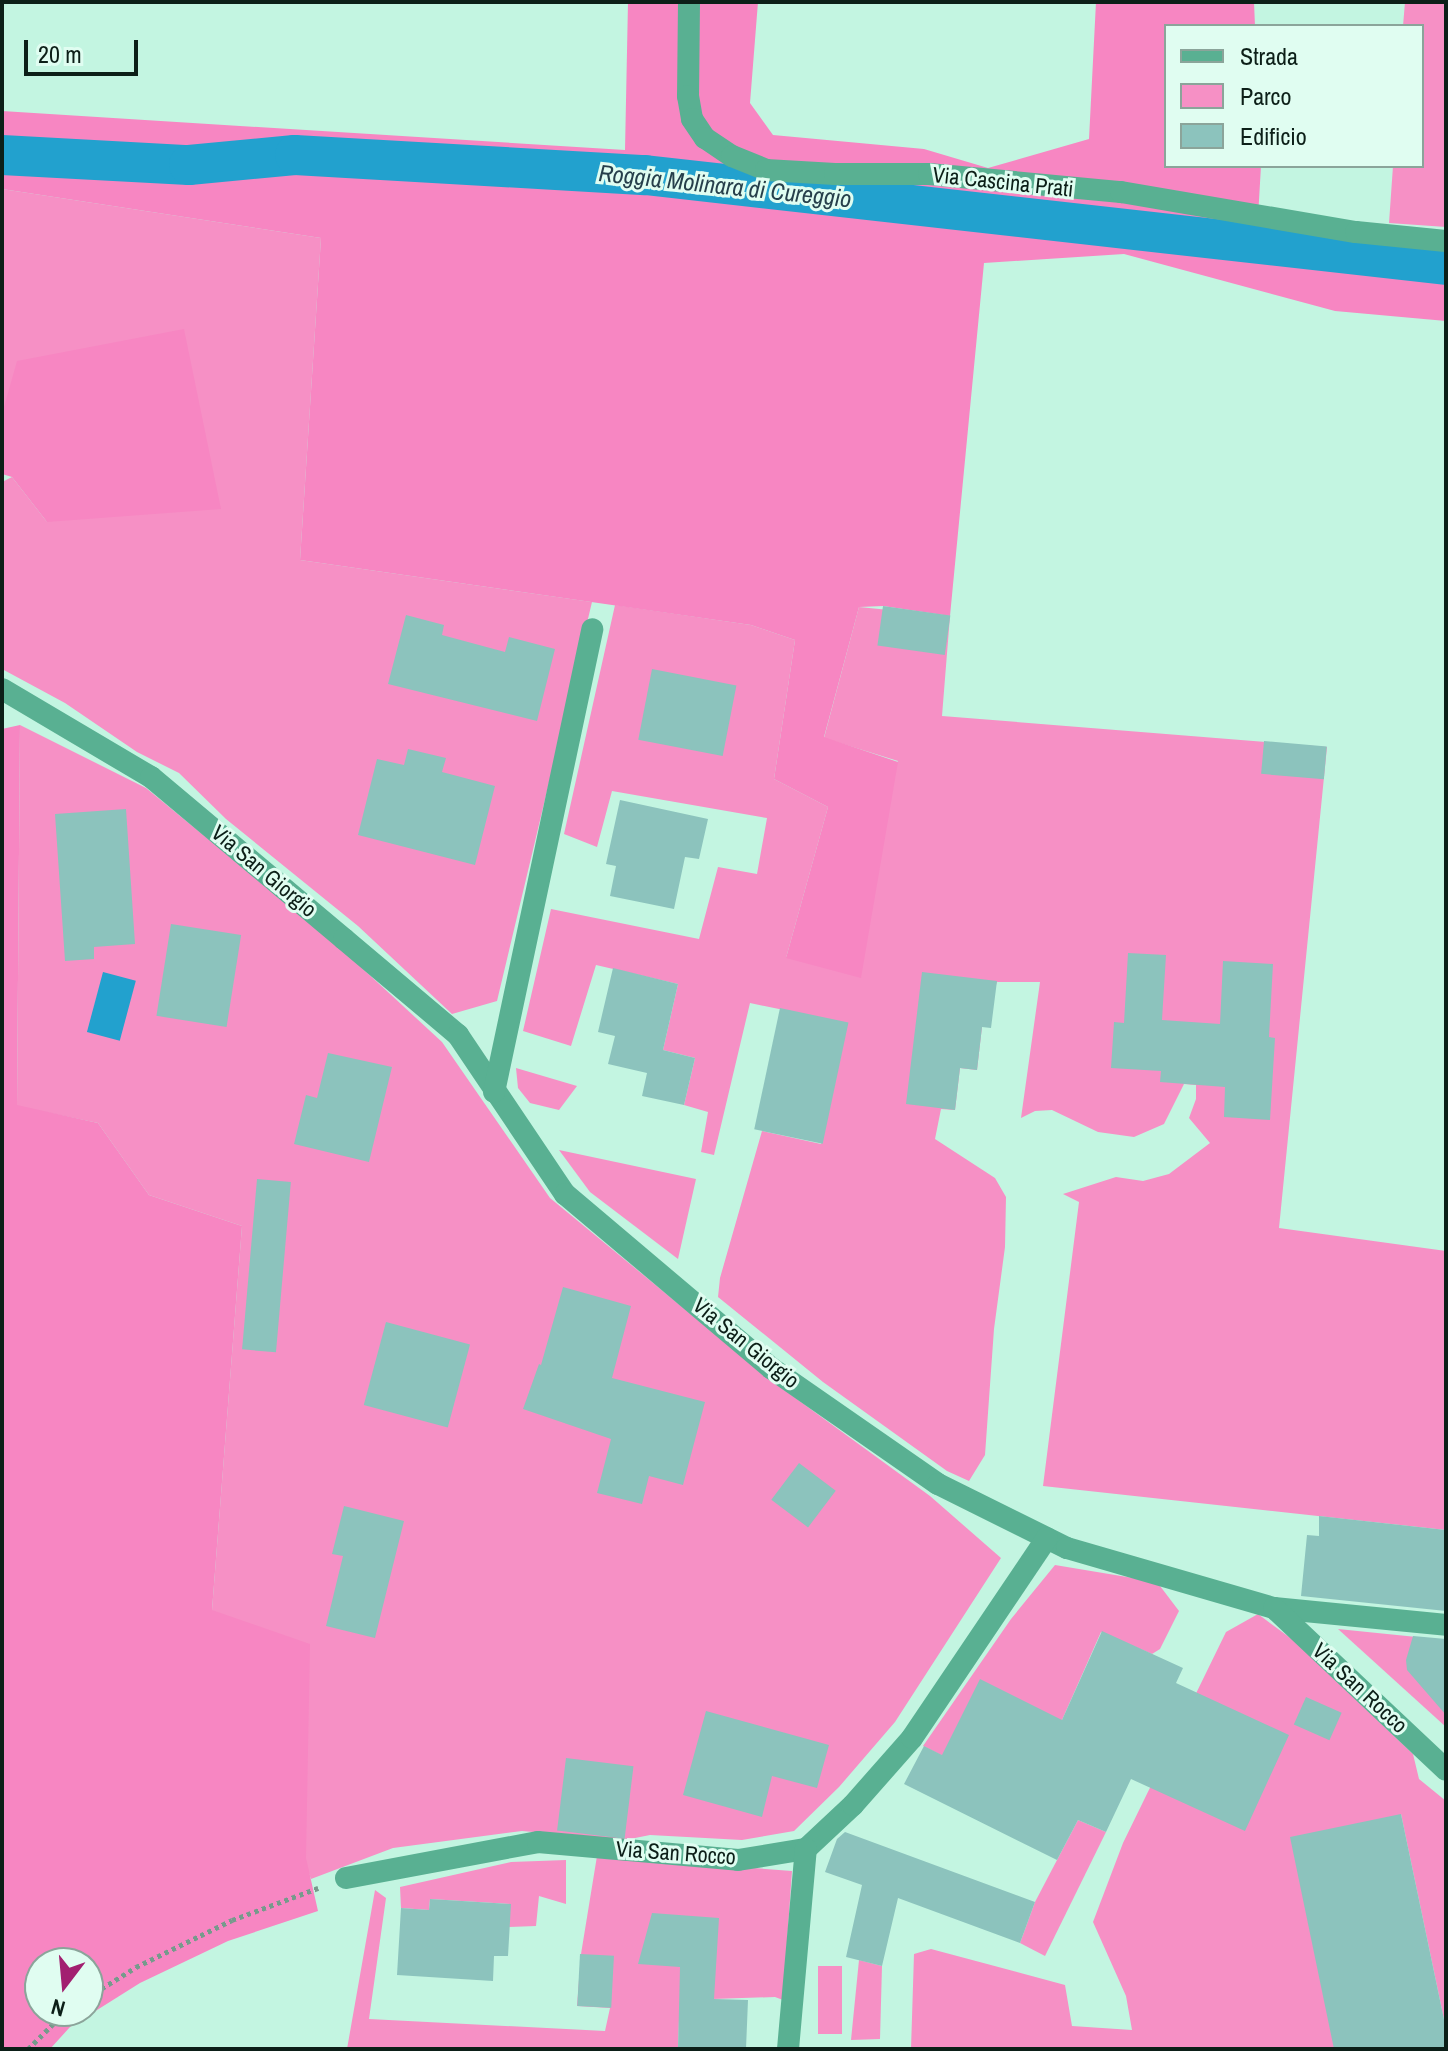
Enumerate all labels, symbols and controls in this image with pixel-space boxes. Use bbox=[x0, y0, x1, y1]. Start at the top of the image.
scale bar bbox=[28, 24, 142, 74]
legend bbox=[1164, 24, 1424, 168]
text: 20 m bbox=[38, 38, 82, 70]
text: Strada bbox=[1240, 40, 1298, 72]
text: Parco bbox=[1240, 80, 1291, 112]
text: Edificio bbox=[1240, 120, 1307, 152]
water label: Roggia Molinara di Cureggio bbox=[597, 158, 853, 214]
street label: Via Cascina Prati bbox=[931, 161, 1075, 203]
street label: Via San Giorgio bbox=[206, 819, 322, 923]
street label: Via San Giorgio bbox=[688, 1292, 804, 1394]
street label: Via San Rocco bbox=[1307, 1637, 1413, 1739]
street label: Via San Rocco bbox=[615, 1836, 737, 1870]
north arrow bbox=[24, 1947, 104, 2027]
text: N bbox=[48, 1992, 68, 2024]

